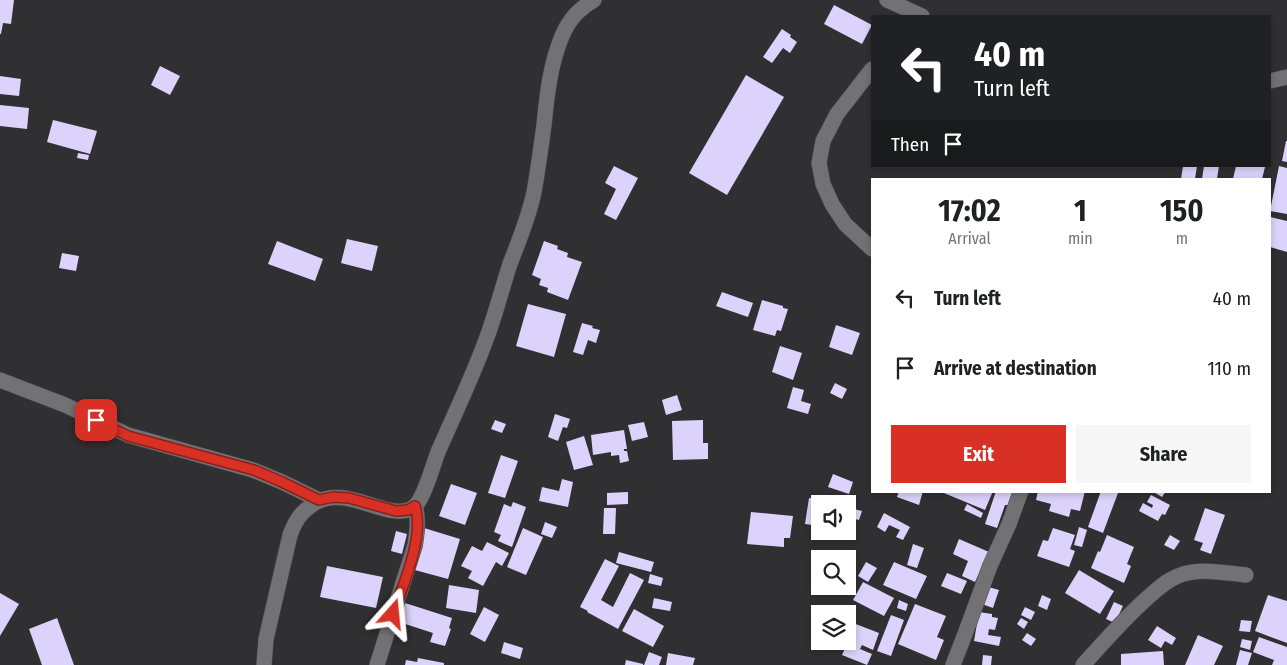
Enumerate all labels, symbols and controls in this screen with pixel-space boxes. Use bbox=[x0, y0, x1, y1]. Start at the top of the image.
text: 40 m bbox=[974, 33, 1045, 75]
icon: left bbox=[891, 35, 956, 100]
text: Turn left bbox=[974, 75, 1050, 102]
icon: arrive bbox=[939, 130, 967, 158]
text: Then bbox=[891, 133, 929, 156]
text: 17:02 bbox=[938, 193, 1001, 229]
text: 1 bbox=[1074, 193, 1087, 229]
text: 150 bbox=[1160, 193, 1204, 229]
text: Arrival bbox=[948, 229, 991, 248]
text: min bbox=[1068, 229, 1093, 248]
text: m bbox=[1176, 229, 1188, 248]
icon: left bbox=[891, 284, 919, 312]
text: Turn left bbox=[934, 287, 1001, 310]
text: 40 m bbox=[1213, 287, 1251, 310]
icon: arrive bbox=[891, 354, 919, 382]
text: Arrive at destination bbox=[934, 357, 1097, 380]
text: 110 m bbox=[1207, 357, 1251, 380]
pin bbox=[75, 399, 117, 441]
icon: arrive bbox=[82, 406, 110, 434]
button: Exit bbox=[891, 425, 1066, 483]
button: Share bbox=[1076, 425, 1251, 483]
map controls bbox=[811, 495, 856, 650]
button: sound bbox=[811, 495, 856, 540]
button: search bbox=[811, 550, 856, 595]
position arrow bbox=[366, 587, 418, 639]
button: layers bbox=[811, 605, 856, 650]

